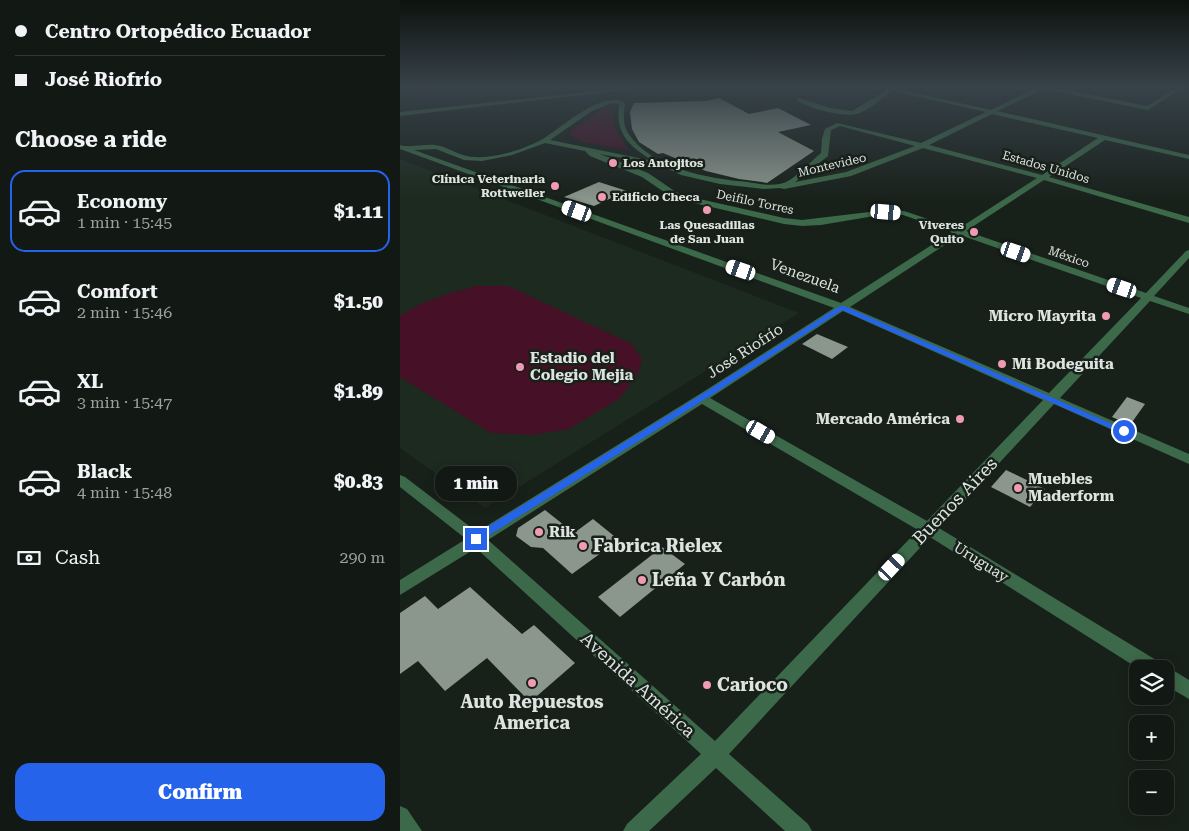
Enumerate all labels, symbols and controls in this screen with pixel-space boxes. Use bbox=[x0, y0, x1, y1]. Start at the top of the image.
text: Centro Ortopédico Ecuador bbox=[45, 20, 311, 43]
text: José Riofrío bbox=[45, 68, 162, 91]
text: Choose a ride bbox=[15, 127, 167, 152]
street label: Estados Unidos bbox=[1001, 148, 1091, 186]
street label: Montevideo bbox=[796, 150, 868, 180]
place label: Los Antojitos bbox=[623, 156, 703, 170]
marker: Los Antojitos bbox=[607, 157, 619, 169]
place label: Clínica Veterinaria Rottweiler bbox=[432, 172, 546, 200]
marker: Clínica Veterinaria Rottweiler bbox=[549, 180, 561, 192]
street label: Deifilo Torres bbox=[715, 187, 795, 217]
icon: car bbox=[17, 189, 62, 234]
text: Economy bbox=[77, 190, 167, 213]
place label: Edificio Checa bbox=[612, 190, 700, 204]
marker: Edificio Checa bbox=[596, 191, 608, 203]
car bbox=[560, 199, 593, 223]
text: $1.11 bbox=[334, 200, 383, 223]
car bbox=[870, 203, 901, 221]
marker: Las Quesadillas de San Juan bbox=[701, 204, 713, 216]
text: 1 min · 15:45 bbox=[77, 213, 172, 232]
place label: Las Quesadillas de San Juan bbox=[659, 218, 755, 246]
place label: Viveres Quito bbox=[919, 218, 964, 246]
marker: Viveres Quito bbox=[968, 226, 980, 238]
car bbox=[999, 240, 1032, 264]
street label: México bbox=[1047, 243, 1091, 271]
street label: Venezuela bbox=[768, 255, 842, 297]
car bbox=[724, 258, 757, 282]
car bbox=[1105, 276, 1138, 300]
icon: car bbox=[17, 279, 62, 324]
text: Comfort bbox=[77, 280, 158, 303]
text: $1.50 bbox=[334, 290, 383, 313]
text: 2 min · 15:46 bbox=[77, 303, 172, 322]
place label: Micro Mayrita bbox=[989, 307, 1096, 325]
marker: Micro Mayrita bbox=[1100, 310, 1112, 322]
street label: José Riofrío bbox=[704, 320, 786, 382]
place label: Estadio del Colegio Mejia bbox=[530, 349, 634, 384]
place label: Mi Bodeguita bbox=[1012, 355, 1114, 373]
marker: Mi Bodeguita bbox=[996, 358, 1008, 370]
marker: Estadio del Colegio Mejia bbox=[514, 361, 526, 373]
icon: car bbox=[17, 369, 62, 414]
text: XL bbox=[77, 370, 103, 393]
text: $1.89 bbox=[334, 380, 383, 403]
text: 3 min · 15:47 bbox=[77, 393, 172, 412]
place label: Mercado América bbox=[816, 410, 950, 428]
marker: Mercado América bbox=[954, 413, 966, 425]
car bbox=[744, 418, 777, 446]
route start bbox=[1113, 420, 1135, 442]
street label: Buenos Aires bbox=[908, 453, 1001, 548]
icon: car bbox=[17, 459, 62, 504]
text: Black bbox=[77, 460, 132, 483]
callout: 1 min bbox=[435, 466, 517, 502]
text: $0.83 bbox=[334, 470, 383, 493]
place label: Muebles Maderform bbox=[1028, 470, 1115, 505]
text: 1 min bbox=[454, 474, 498, 493]
marker: Muebles Maderform bbox=[1012, 482, 1024, 494]
text: 4 min · 15:48 bbox=[77, 483, 172, 502]
place label: Rik bbox=[549, 523, 576, 541]
marker: Rik bbox=[533, 526, 545, 538]
route end bbox=[465, 528, 487, 550]
place label: Fabrica Rielex bbox=[593, 535, 722, 556]
street label: Uruguay bbox=[950, 538, 1012, 586]
marker: Fabrica Rielex bbox=[577, 540, 589, 552]
icon: cash bbox=[15, 544, 43, 572]
text: Cash bbox=[55, 546, 100, 569]
text: 290 m bbox=[339, 548, 385, 567]
car bbox=[876, 551, 907, 583]
place label: Leña Y Carbón bbox=[652, 569, 786, 590]
marker: Leña Y Carbón bbox=[636, 574, 648, 586]
street label: Avenida América bbox=[577, 628, 700, 742]
map controls bbox=[1129, 660, 1174, 815]
button: layers bbox=[1129, 660, 1174, 705]
place label: Carioco bbox=[717, 674, 788, 695]
marker: Auto Repuestos America bbox=[526, 677, 538, 689]
marker: Carioco bbox=[701, 679, 713, 691]
place label: Auto Repuestos America bbox=[460, 691, 604, 733]
button: + bbox=[1129, 715, 1174, 760]
button: Confirm bbox=[15, 763, 385, 821]
button: − bbox=[1129, 770, 1174, 815]

